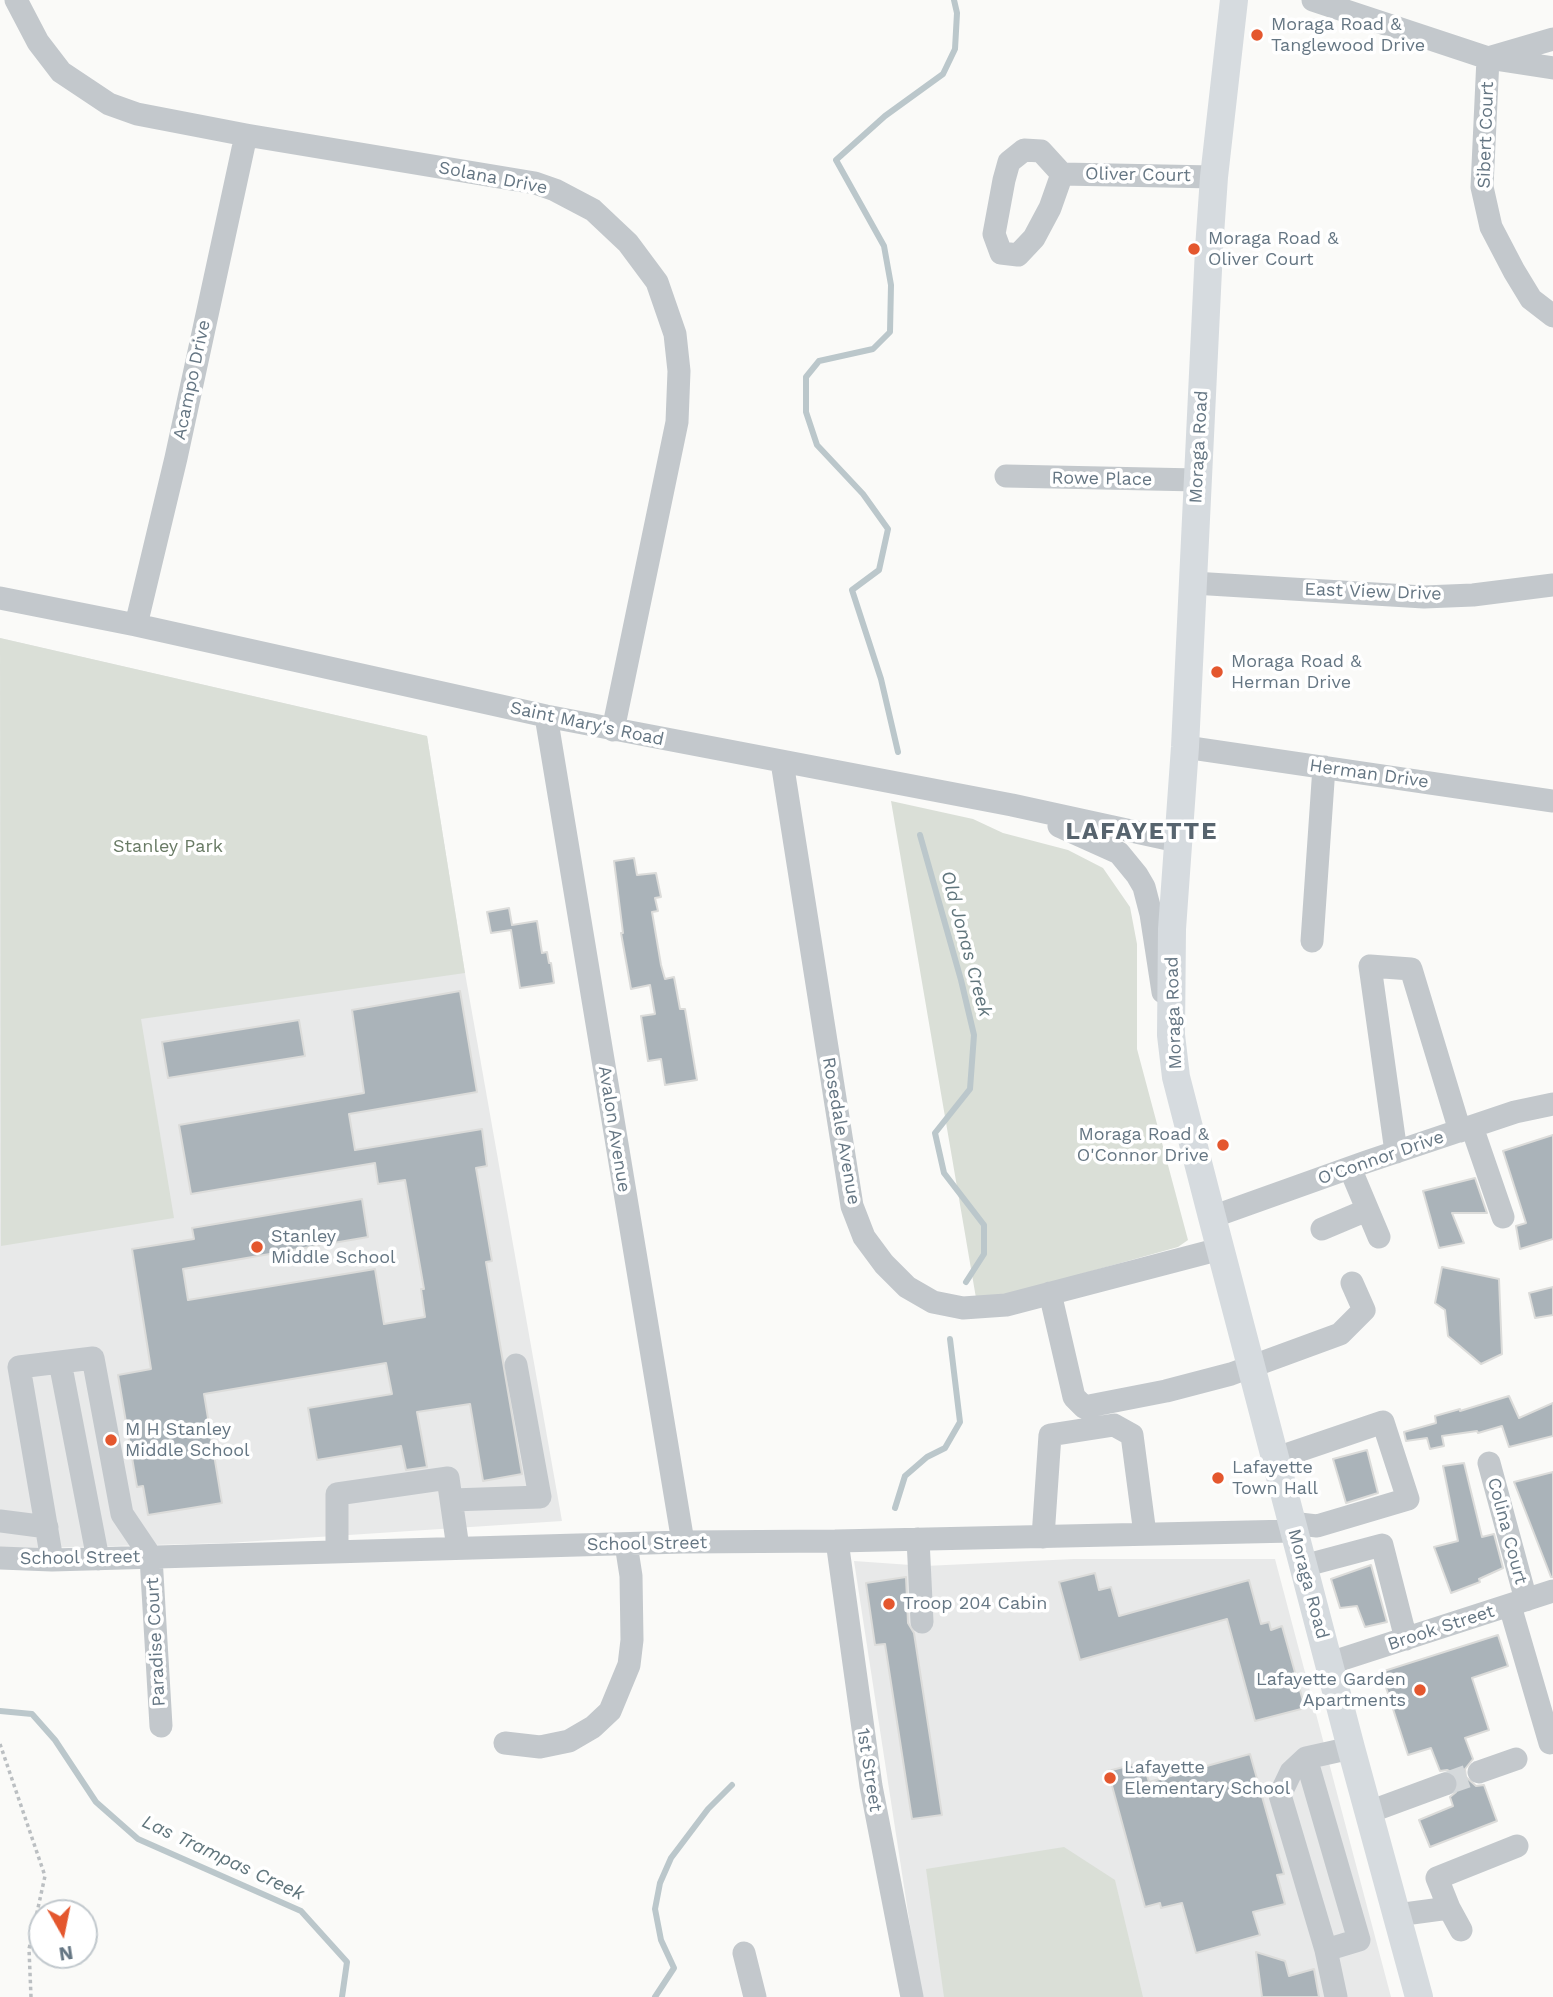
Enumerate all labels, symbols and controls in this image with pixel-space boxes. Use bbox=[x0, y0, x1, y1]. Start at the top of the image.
place label: Moraga Road & Tanglewood Drive bbox=[1271, 14, 1425, 56]
marker: Moraga Road & Tanglewood Drive bbox=[1249, 27, 1265, 43]
street label: Sibert Court bbox=[1473, 81, 1499, 189]
street label: Solana Drive bbox=[437, 157, 549, 199]
street label: Oliver Court bbox=[1085, 163, 1191, 187]
place label: Moraga Road & Oliver Court bbox=[1208, 228, 1338, 270]
marker: Moraga Road & Oliver Court bbox=[1186, 241, 1202, 257]
street label: Acampo Drive bbox=[169, 318, 215, 442]
street label: Moraga Road bbox=[1185, 390, 1213, 504]
street label: Rowe Place bbox=[1052, 467, 1152, 491]
street label: East View Drive bbox=[1304, 579, 1442, 605]
place label: Moraga Road & Herman Drive bbox=[1231, 651, 1361, 694]
marker: Moraga Road & Herman Drive bbox=[1209, 664, 1225, 680]
street label: Saint Mary's Road bbox=[508, 697, 666, 751]
street label: Herman Drive bbox=[1308, 755, 1430, 793]
district label: LAFAYETTE bbox=[1067, 818, 1217, 846]
park label: Stanley Park bbox=[113, 836, 223, 858]
water label: Old Jonas Creek bbox=[936, 868, 996, 1020]
street label: Moraga Road bbox=[1161, 956, 1187, 1070]
street label: Rosedale Avenue bbox=[817, 1056, 865, 1206]
street label: Avalon Avenue bbox=[593, 1064, 635, 1194]
place label: Moraga Road & O'Connor Drive bbox=[1077, 1124, 1209, 1166]
street label: O'Connor Drive bbox=[1315, 1126, 1447, 1190]
marker: Moraga Road & O'Connor Drive bbox=[1215, 1137, 1231, 1153]
place label: Stanley Middle School bbox=[271, 1226, 396, 1268]
marker: Stanley Middle School bbox=[249, 1239, 265, 1255]
place label: M H Stanley Middle School bbox=[125, 1419, 250, 1462]
marker: M H Stanley Middle School bbox=[103, 1432, 119, 1448]
place label: Lafayette Town Hall bbox=[1232, 1457, 1318, 1500]
marker: Lafayette Town Hall bbox=[1210, 1470, 1226, 1486]
street label: Colina Court bbox=[1482, 1475, 1532, 1587]
street label: Moraga Road bbox=[1283, 1527, 1333, 1641]
street label: School Street bbox=[587, 1532, 707, 1556]
street label: School Street bbox=[20, 1546, 140, 1570]
street label: Paradise Court bbox=[142, 1577, 170, 1707]
place label: Troop 204 Cabin bbox=[903, 1593, 1047, 1615]
marker: Troop 204 Cabin bbox=[881, 1596, 897, 1612]
street label: Brook Street bbox=[1385, 1601, 1497, 1655]
place label: Lafayette Garden Apartments bbox=[1256, 1669, 1406, 1712]
marker: Lafayette Garden Apartments bbox=[1412, 1682, 1428, 1698]
street label: 1st Street bbox=[852, 1727, 886, 1813]
place label: Lafayette Elementary School bbox=[1124, 1757, 1290, 1800]
marker: Lafayette Elementary School bbox=[1102, 1770, 1118, 1786]
water label: Las Trampas Creek bbox=[138, 1810, 308, 1906]
north arrow bbox=[28, 1899, 98, 1969]
text: N bbox=[57, 1941, 75, 1966]

